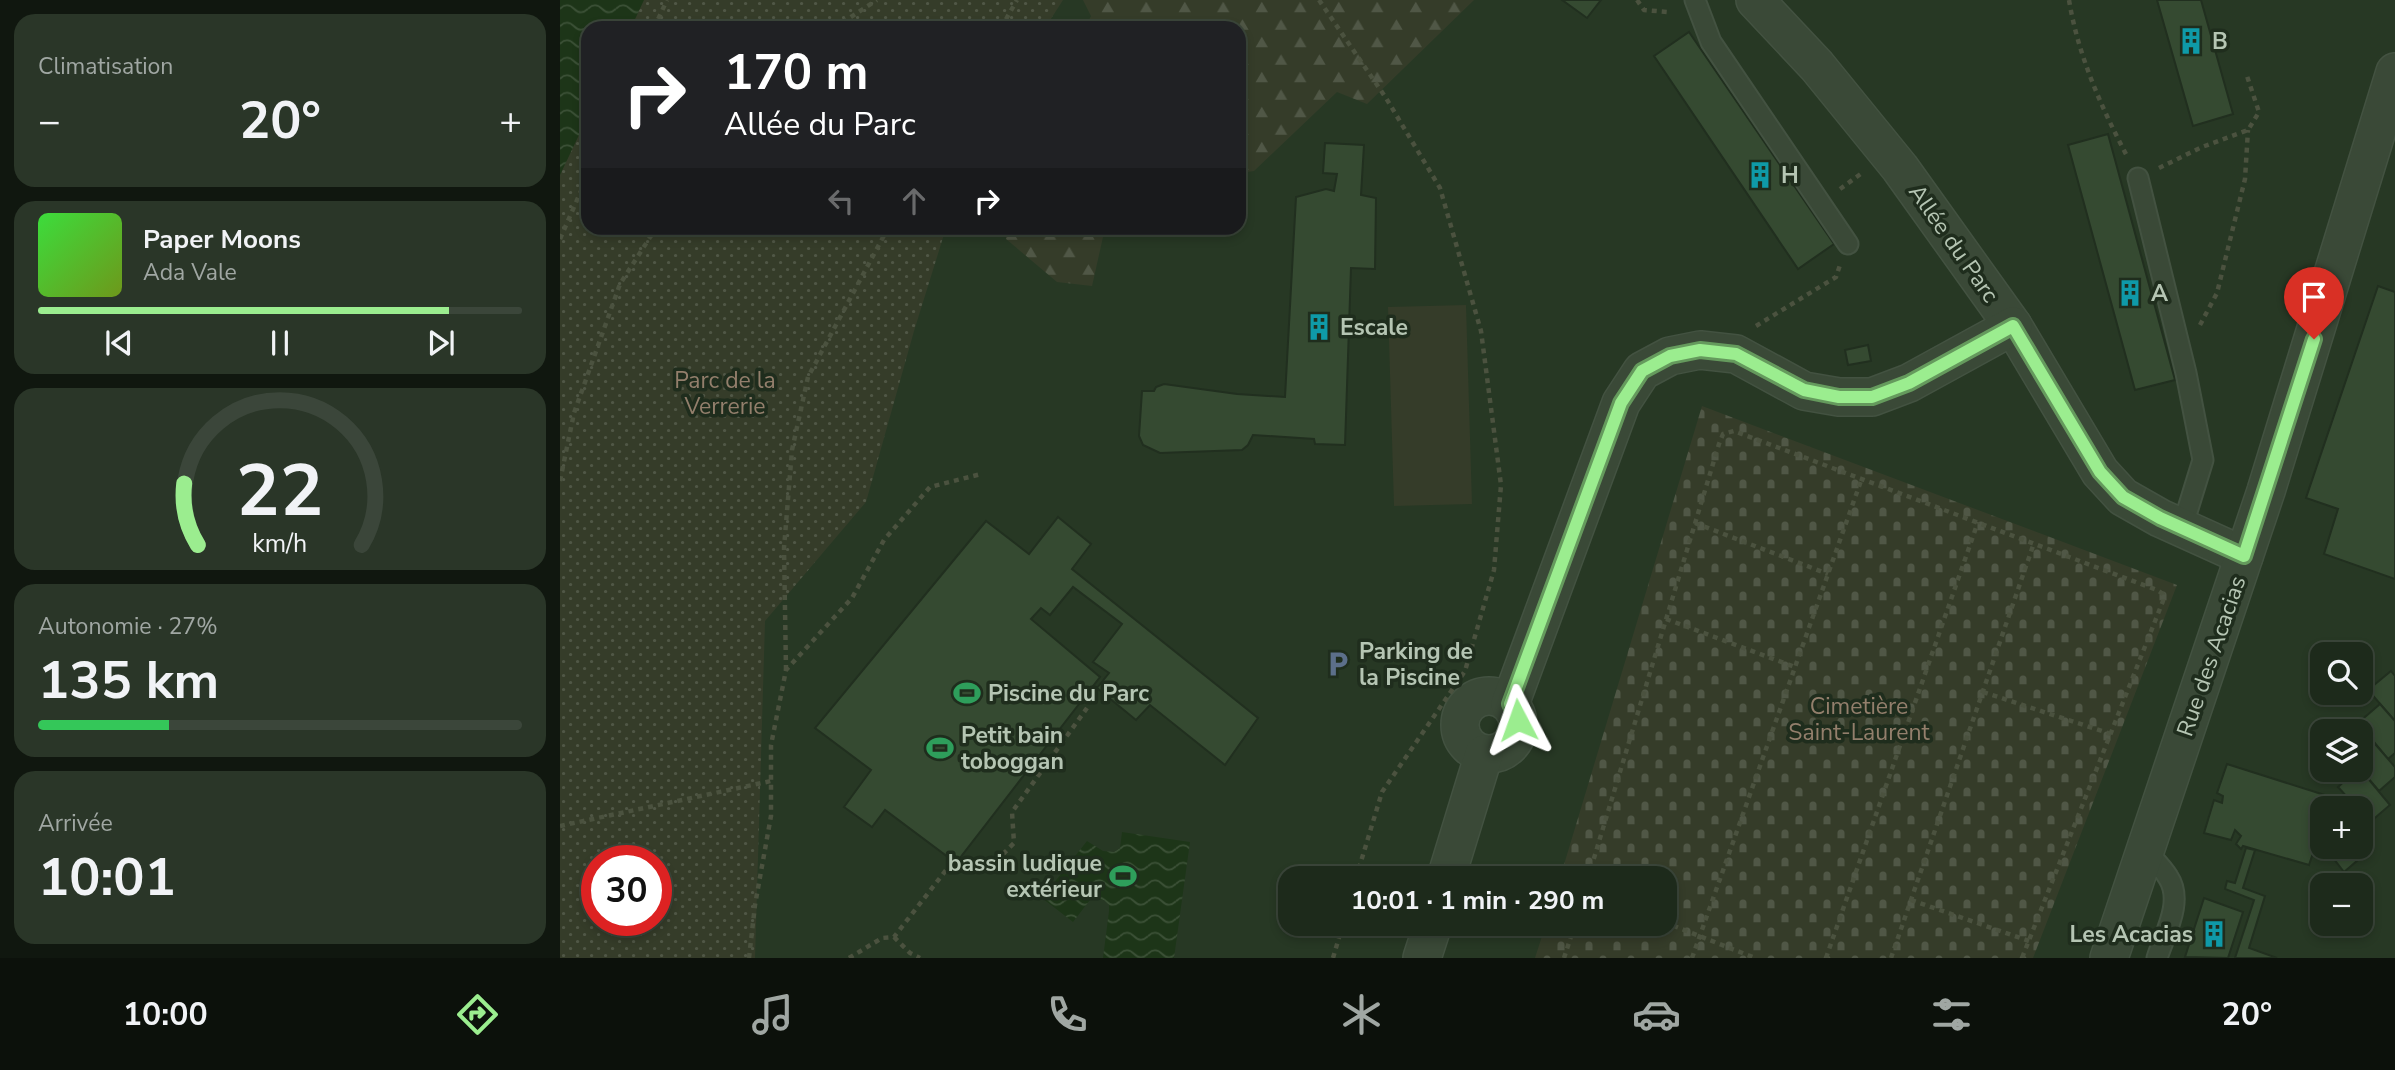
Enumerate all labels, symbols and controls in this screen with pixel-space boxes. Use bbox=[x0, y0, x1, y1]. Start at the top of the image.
building icon: B bbox=[2176, 26, 2206, 56]
place label: B bbox=[2212, 26, 2228, 57]
text: 170 m bbox=[724, 39, 868, 106]
icon: right bbox=[609, 49, 700, 140]
text: Climatisation bbox=[38, 51, 173, 82]
text: 20° bbox=[239, 85, 321, 156]
text: − bbox=[38, 96, 61, 147]
text: + bbox=[499, 96, 522, 147]
text: Allée du Parc bbox=[724, 103, 916, 146]
building icon: H bbox=[1745, 160, 1775, 190]
place label: H bbox=[1781, 160, 1799, 191]
street label: Allée du Parc bbox=[1901, 178, 2006, 309]
icon: left bbox=[822, 182, 860, 220]
icon: ahead bbox=[895, 182, 933, 220]
icon: right bbox=[968, 182, 1006, 220]
text: Paper Moons bbox=[143, 222, 301, 257]
text: Ada Vale bbox=[143, 257, 237, 288]
pin bbox=[2284, 267, 2344, 339]
building icon: A bbox=[2115, 278, 2145, 308]
place label: A bbox=[2151, 278, 2169, 309]
icon: arrive bbox=[2295, 278, 2333, 316]
building icon: Escale bbox=[1304, 312, 1334, 342]
place label: Escale bbox=[1340, 312, 1408, 343]
icon: previous bbox=[100, 324, 138, 362]
icon: pause bbox=[261, 324, 299, 362]
icon: next bbox=[422, 324, 460, 362]
park label: Parc de la Verrerie bbox=[674, 365, 776, 422]
text: 22 bbox=[236, 441, 324, 541]
text: km/h bbox=[252, 527, 308, 561]
street label: Rue des Acacias bbox=[2170, 572, 2253, 740]
text: Autonomie · 27% bbox=[38, 611, 218, 642]
place label: Parking de la Piscine bbox=[1359, 636, 1473, 693]
map controls bbox=[2310, 642, 2373, 936]
button: search bbox=[2310, 642, 2373, 705]
text: 135 km bbox=[38, 645, 219, 716]
parking icon: Parking de la Piscine bbox=[1323, 649, 1353, 679]
sports icon: Piscine du Parc bbox=[952, 678, 982, 708]
place label: Piscine du Parc bbox=[988, 678, 1149, 709]
position arrow bbox=[1481, 683, 1555, 757]
park label: Cimetière Saint-Laurent bbox=[1788, 691, 1931, 748]
button: layers bbox=[2310, 719, 2373, 782]
place label: Petit bain toboggan bbox=[961, 720, 1064, 777]
sports icon: Petit bain toboggan bbox=[925, 733, 955, 763]
button: + bbox=[2310, 796, 2373, 859]
text: Arrivée bbox=[38, 808, 113, 839]
text: 10:01 bbox=[38, 842, 176, 913]
speed limit sign: 30 bbox=[581, 845, 672, 936]
place label: bassin ludique extérieur bbox=[948, 848, 1102, 905]
sports icon: bassin ludique extérieur bbox=[1108, 861, 1138, 891]
button: − bbox=[2310, 873, 2373, 936]
text: 10:01 · 1 min · 290 m bbox=[1351, 883, 1604, 918]
place label: Les Acacias bbox=[2069, 919, 2193, 950]
building icon: Les Acacias bbox=[2199, 919, 2229, 949]
icon: directions bbox=[453, 990, 502, 1039]
icon: music bbox=[748, 990, 797, 1039]
icon: phone bbox=[1043, 990, 1092, 1039]
icon: climate bbox=[1337, 990, 1386, 1039]
icon: car bbox=[1632, 990, 1681, 1039]
icon: filters bbox=[1927, 990, 1976, 1039]
text: 10:00 bbox=[123, 993, 208, 1036]
text: 20° bbox=[2222, 993, 2272, 1036]

